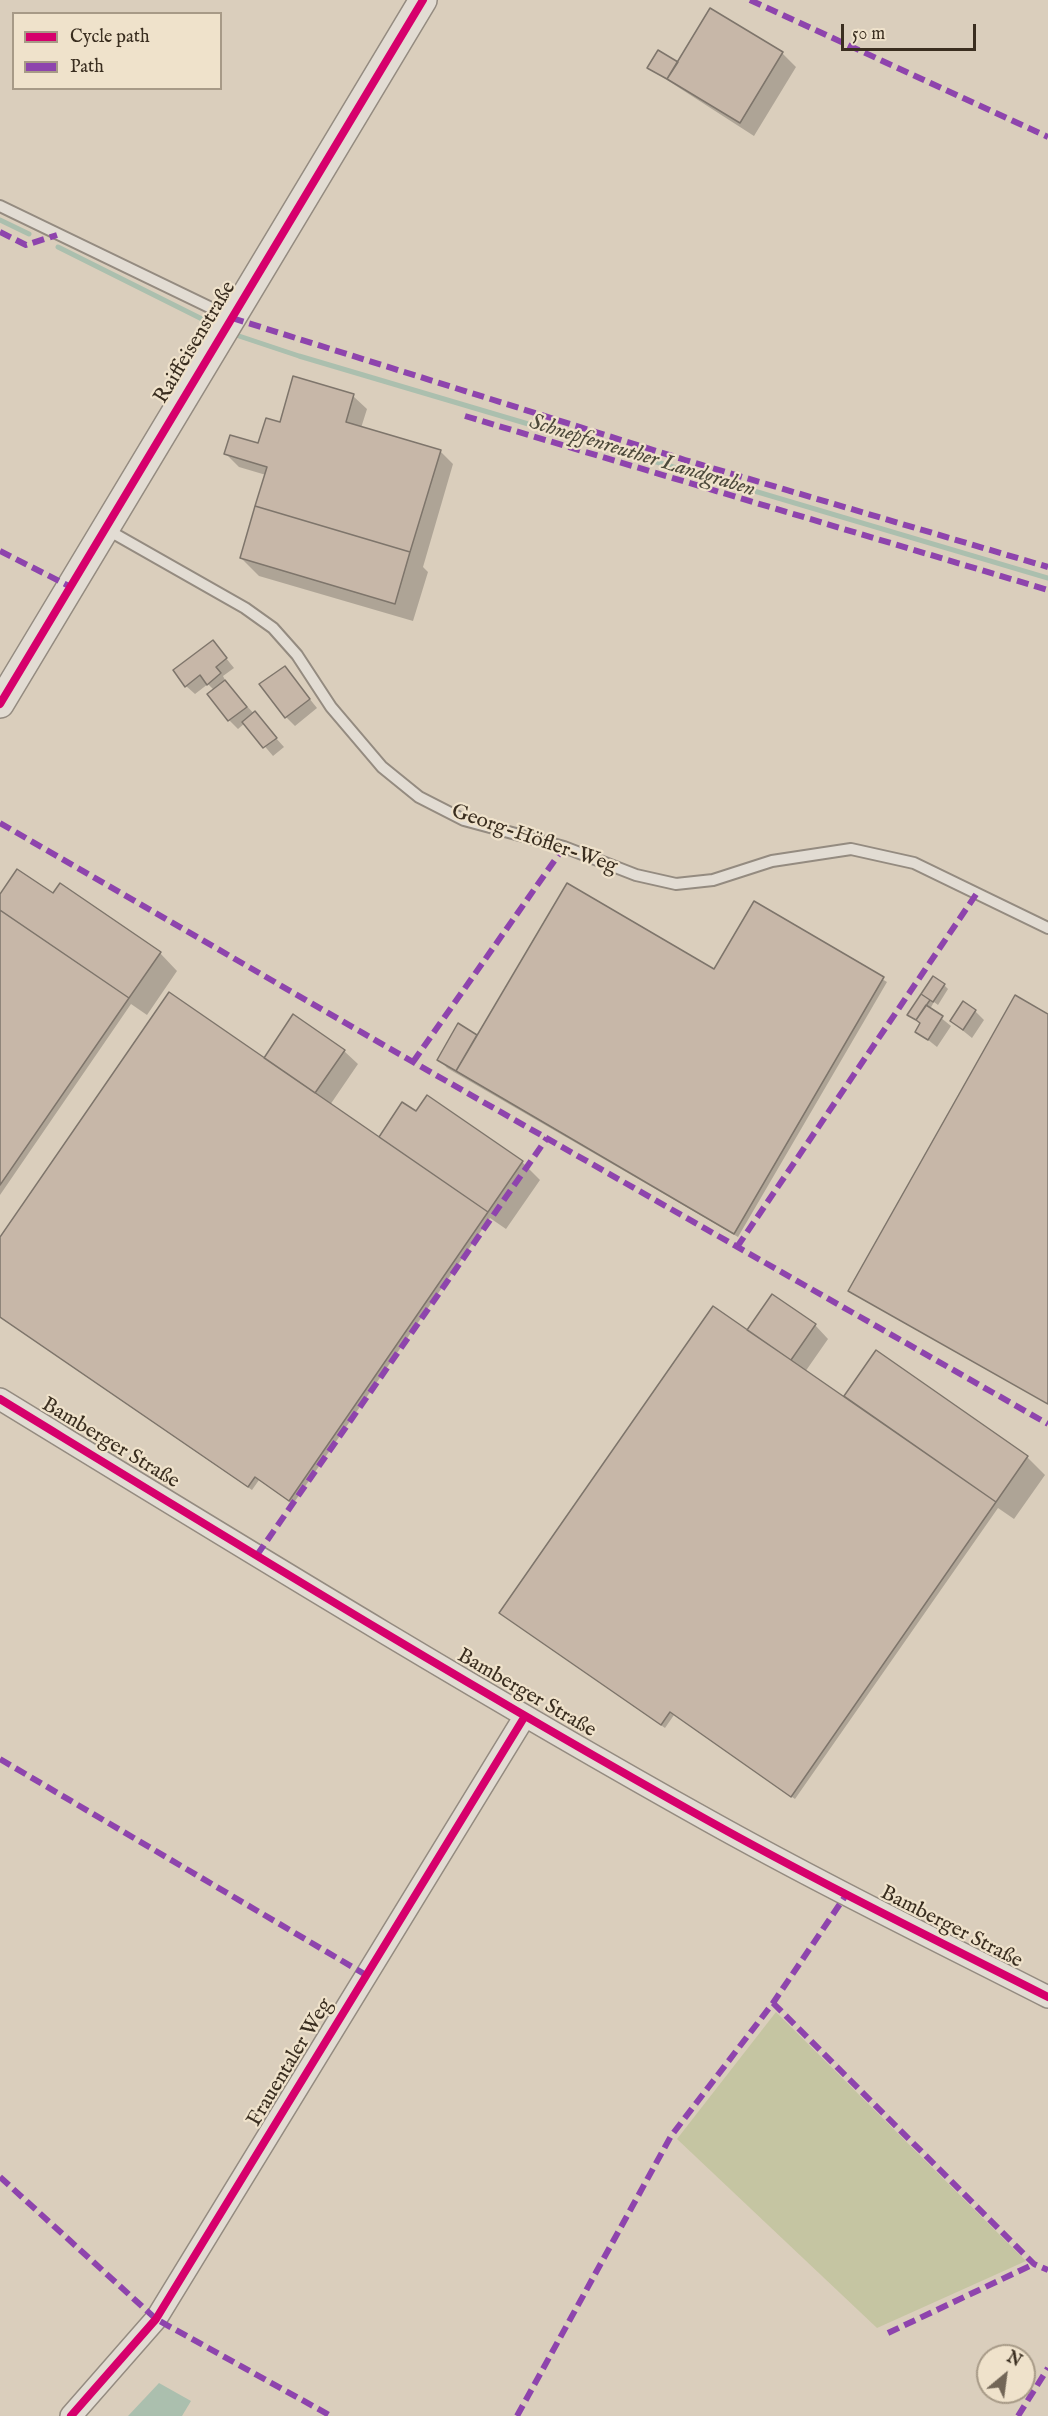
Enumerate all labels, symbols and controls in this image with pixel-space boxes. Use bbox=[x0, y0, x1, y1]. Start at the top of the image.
legend bbox=[12, 12, 222, 90]
scale bar bbox=[844, 12, 979, 50]
text: 50 m bbox=[852, 23, 885, 46]
text: Cycle path bbox=[70, 26, 150, 49]
text: Path bbox=[70, 56, 104, 79]
street label: Raiffeisenstraße bbox=[150, 277, 242, 409]
water label: Schnepfenreuther Landgraben bbox=[526, 410, 758, 504]
street label: Georg-Höfler-Weg bbox=[448, 800, 620, 880]
street label: Bamberger Straße bbox=[37, 1393, 183, 1495]
street label: Bamberger Straße bbox=[452, 1644, 600, 1744]
street label: Bamberger Straße bbox=[876, 1881, 1026, 1975]
street label: Frauentaler Weg bbox=[243, 1994, 339, 2132]
north arrow bbox=[976, 2344, 1036, 2404]
text: N bbox=[1003, 2348, 1025, 2372]

